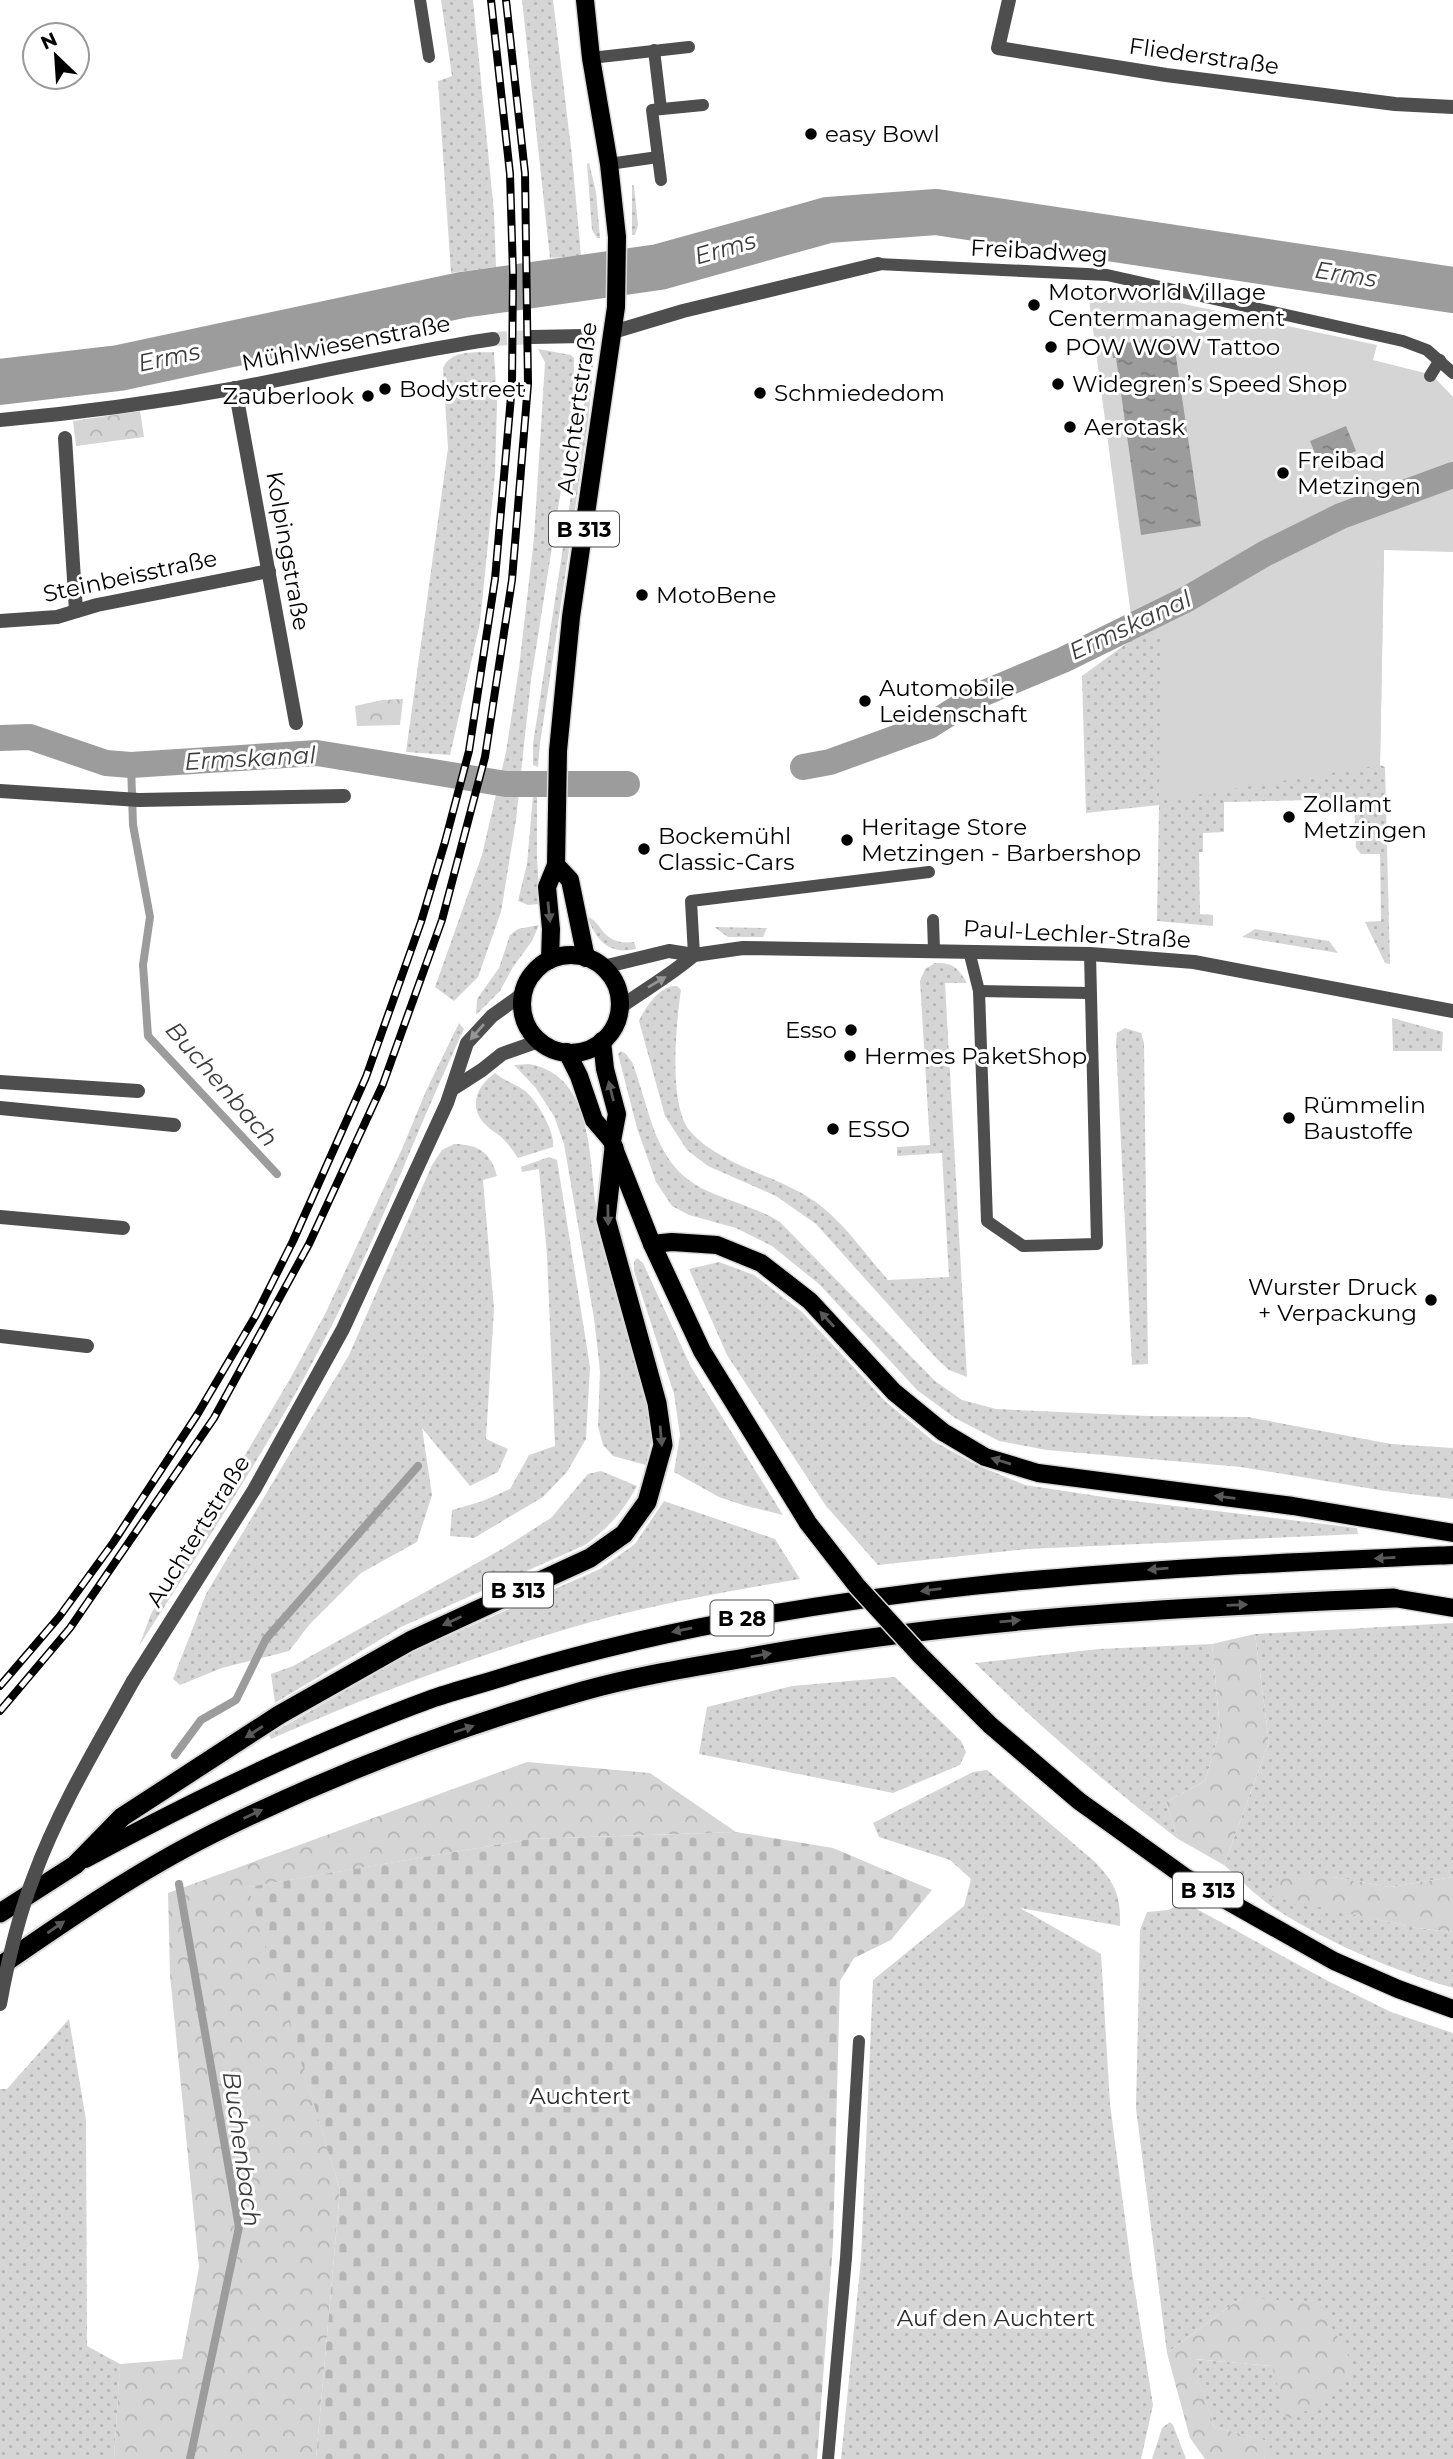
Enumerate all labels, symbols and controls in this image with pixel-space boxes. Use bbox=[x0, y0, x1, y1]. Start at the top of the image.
north arrow bbox=[21, 21, 91, 91]
text: N bbox=[37, 27, 61, 55]
street label: Fliederstraße bbox=[1127, 32, 1281, 80]
place label: easy Bowl bbox=[825, 120, 940, 148]
marker: easy Bowl bbox=[803, 126, 819, 142]
water label: Erms bbox=[691, 225, 759, 271]
street label: Freibadweg bbox=[970, 233, 1108, 269]
water label: Erms bbox=[1313, 255, 1380, 293]
place label: Motorworld Village Centermanagement bbox=[1048, 278, 1285, 332]
marker: Motorworld Village Centermanagement bbox=[1026, 297, 1042, 313]
street label: Mühlwiesenstraße bbox=[239, 309, 453, 377]
street label: Auchtertstraße bbox=[551, 320, 603, 496]
place label: POW WOW Tattoo bbox=[1065, 333, 1280, 361]
water label: Erms bbox=[135, 336, 203, 378]
marker: POW WOW Tattoo bbox=[1043, 339, 1059, 355]
place label: Widegren’s Speed Shop bbox=[1072, 370, 1347, 398]
place label: Bodystreet bbox=[399, 375, 525, 403]
marker: Widegren’s Speed Shop bbox=[1050, 376, 1066, 392]
place label: Schmiededom bbox=[774, 379, 945, 407]
marker: Bodystreet bbox=[377, 381, 393, 397]
place label: Zauberlook bbox=[223, 382, 354, 410]
marker: Schmiededom bbox=[752, 385, 768, 401]
marker: Zauberlook bbox=[360, 388, 376, 404]
place label: Aerotask bbox=[1084, 413, 1185, 441]
marker: Aerotask bbox=[1062, 419, 1078, 435]
place label: Freibad Metzingen bbox=[1297, 446, 1421, 500]
marker: Freibad Metzingen bbox=[1275, 465, 1291, 481]
street label: Kolpingstraße bbox=[260, 469, 316, 633]
road number: B 313 bbox=[549, 512, 619, 546]
street label: Steinbeisstraße bbox=[40, 544, 220, 608]
place label: MotoBene bbox=[656, 581, 776, 609]
water label: Ermskanal bbox=[1064, 584, 1196, 666]
marker: MotoBene bbox=[634, 587, 650, 603]
place label: Automobile Leidenschaft bbox=[879, 674, 1028, 728]
marker: Automobile Leidenschaft bbox=[857, 693, 873, 709]
water label: Ermskanal bbox=[184, 740, 317, 776]
place label: Zollamt Metzingen bbox=[1303, 790, 1427, 844]
marker: Zollamt Metzingen bbox=[1281, 809, 1297, 825]
place label: Heritage Store Metzingen - Barbershop bbox=[861, 813, 1141, 867]
place label: Bockemühl Classic-Cars bbox=[658, 822, 795, 876]
marker: Heritage Store Metzingen - Barbershop bbox=[839, 832, 855, 848]
marker: Bockemühl Classic-Cars bbox=[636, 841, 652, 857]
one-way arrow bbox=[544, 901, 555, 923]
street label: Paul-Lechler-Straße bbox=[963, 914, 1191, 954]
one-way arrow bbox=[648, 976, 667, 988]
water label: Buchenbach bbox=[160, 1015, 284, 1153]
place label: Esso bbox=[785, 1016, 837, 1044]
marker: Esso bbox=[843, 1022, 859, 1038]
one-way arrow bbox=[469, 1023, 485, 1041]
place label: Hermes PaketShop bbox=[864, 1042, 1087, 1070]
marker: Hermes PaketShop bbox=[842, 1048, 858, 1064]
one-way arrow bbox=[605, 1080, 616, 1102]
place label: Rümmelin Baustoffe bbox=[1303, 1091, 1426, 1145]
marker: Rümmelin Baustoffe bbox=[1281, 1110, 1297, 1126]
place label: ESSO bbox=[847, 1115, 910, 1143]
marker: ESSO bbox=[825, 1121, 841, 1137]
one-way arrow bbox=[602, 1204, 614, 1226]
place label: Wurster Druck + Verpackung bbox=[1248, 1273, 1417, 1327]
marker: Wurster Druck + Verpackung bbox=[1423, 1292, 1439, 1308]
one-way arrow bbox=[818, 1311, 835, 1328]
one-way arrow bbox=[656, 1425, 667, 1447]
street label: Auchtertstraße bbox=[140, 1450, 256, 1612]
one-way arrow bbox=[990, 1456, 1011, 1466]
one-way arrow bbox=[1214, 1491, 1236, 1502]
one-way arrow bbox=[1374, 1553, 1396, 1564]
one-way arrow bbox=[1146, 1564, 1168, 1575]
road number: B 313 bbox=[483, 1572, 553, 1608]
one-way arrow bbox=[920, 1585, 942, 1596]
one-way arrow bbox=[1227, 1599, 1249, 1610]
road number: B 28 bbox=[710, 1600, 774, 1636]
one-way arrow bbox=[442, 1615, 462, 1627]
one-way arrow bbox=[1000, 1615, 1022, 1626]
one-way arrow bbox=[671, 1624, 693, 1635]
one-way arrow bbox=[750, 1649, 772, 1660]
one-way arrow bbox=[454, 1723, 475, 1734]
one-way arrow bbox=[244, 1725, 263, 1738]
one-way arrow bbox=[243, 1809, 263, 1820]
road number: B 313 bbox=[1173, 1872, 1243, 1908]
one-way arrow bbox=[47, 1920, 65, 1934]
water label: Buchenbach bbox=[217, 2069, 267, 2229]
park label: Auchtert bbox=[529, 2082, 631, 2110]
park label: Auf den Auchtert bbox=[897, 2304, 1095, 2332]

